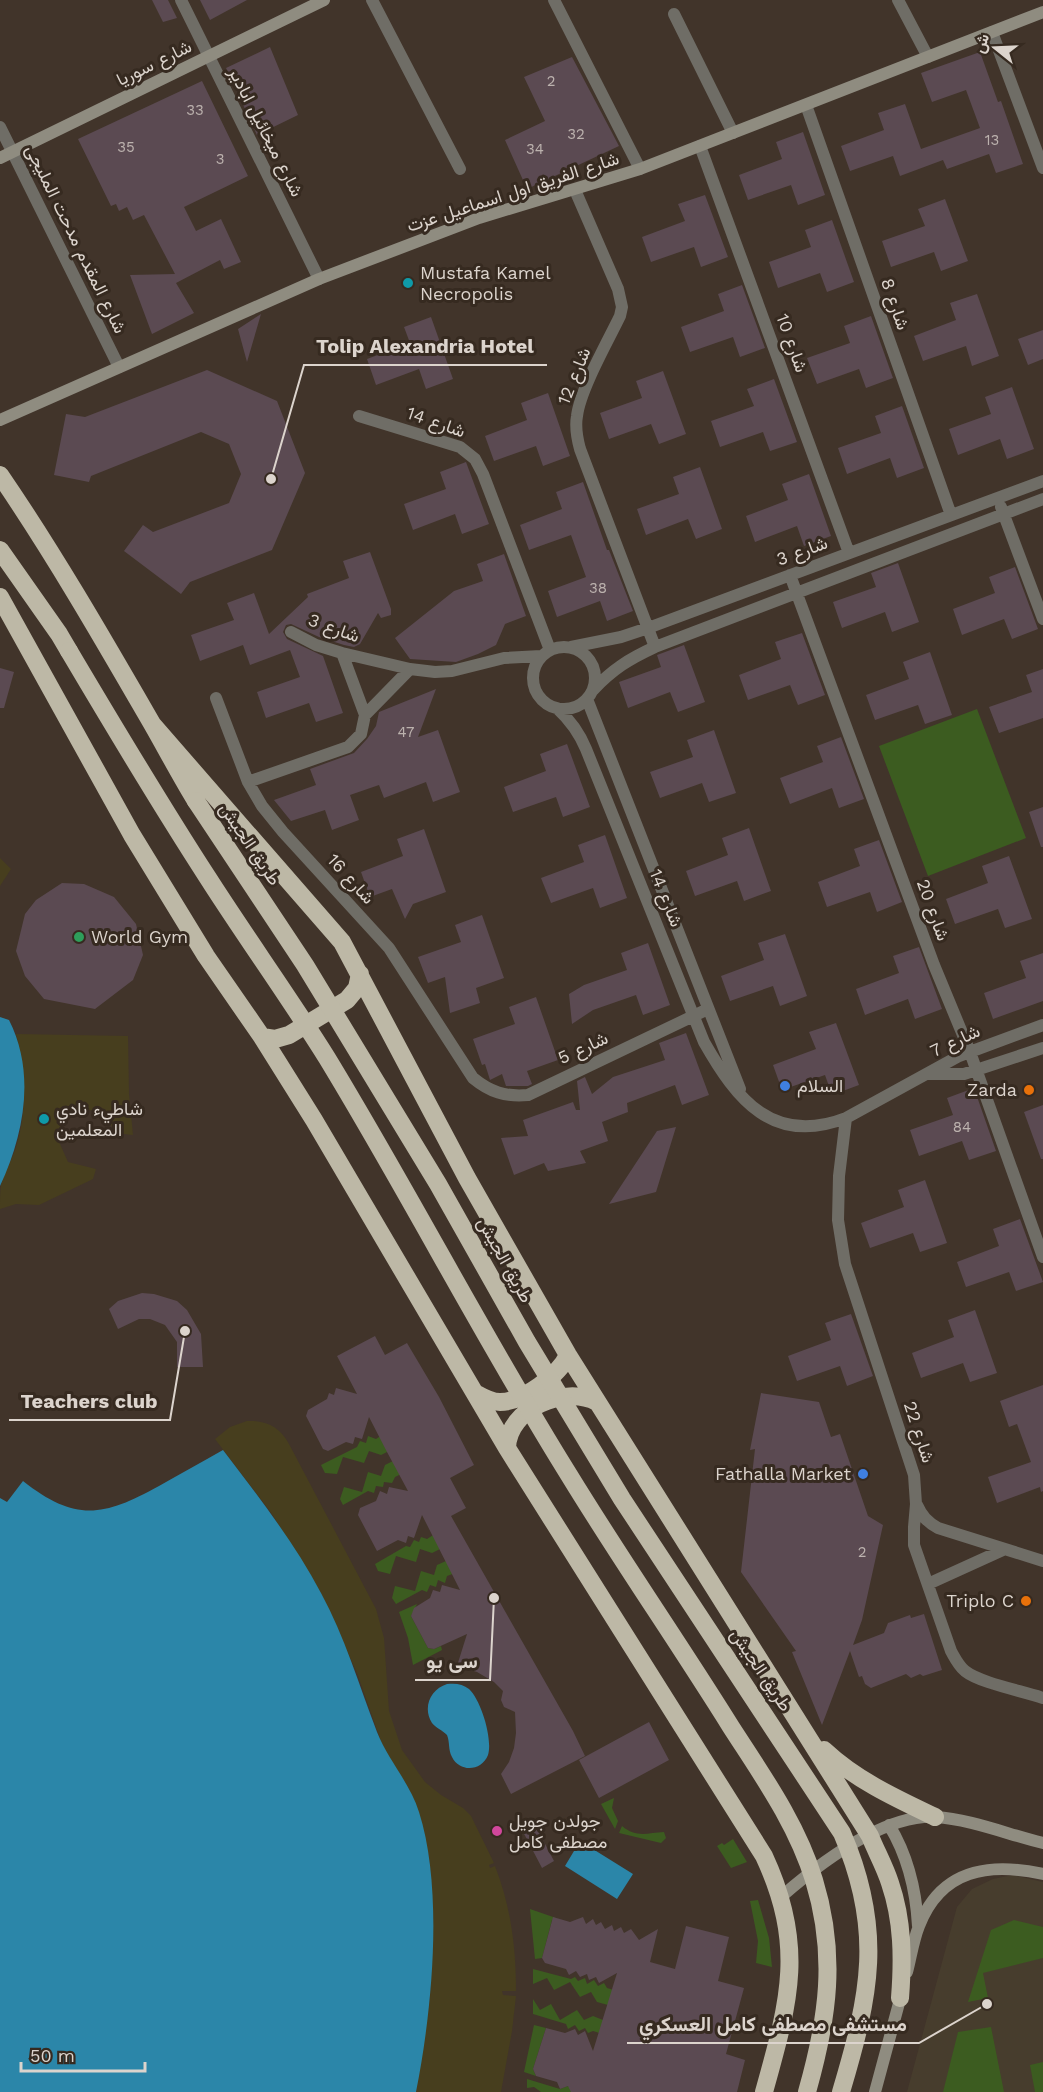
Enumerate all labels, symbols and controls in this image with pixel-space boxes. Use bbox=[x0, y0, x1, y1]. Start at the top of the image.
north arrow bbox=[965, 18, 1025, 78]
text: ش bbox=[969, 31, 993, 56]
street label: شارع سوريا bbox=[113, 35, 196, 92]
street label: شارع ميخائيل ابادير bbox=[223, 63, 308, 201]
house number: 2 bbox=[547, 72, 555, 90]
house number: 33 bbox=[186, 101, 204, 119]
house number: 32 bbox=[567, 125, 585, 143]
house number: 13 bbox=[985, 131, 999, 149]
house number: 35 bbox=[117, 138, 135, 156]
house number: 34 bbox=[526, 140, 544, 158]
street label: شارع المقدم مدحت المليجى bbox=[20, 141, 131, 337]
street label: شارع الفريق اول اسماعيل عزت bbox=[404, 147, 622, 238]
house number: 3 bbox=[216, 150, 224, 168]
place label: Mustafa Kamel Necropolis bbox=[420, 262, 551, 304]
street label: شارع 8 bbox=[875, 275, 914, 333]
marker: Mustafa Kamel Necropolis bbox=[401, 276, 415, 290]
street label: شارع 10 bbox=[770, 311, 813, 376]
callout: Tolip Alexandria Hotel bbox=[304, 327, 547, 365]
text: Tolip Alexandria Hotel bbox=[316, 334, 534, 358]
street label: شارع 12 bbox=[553, 344, 596, 408]
street label: شارع 14 bbox=[404, 402, 468, 443]
street label: شارع 3 bbox=[773, 532, 831, 571]
house number: 38 bbox=[589, 579, 607, 597]
street label: شارع 3 bbox=[305, 609, 363, 648]
house number: 47 bbox=[398, 723, 414, 741]
street label: طريق الجيش bbox=[214, 799, 286, 889]
street label: شارع 16 bbox=[322, 849, 379, 909]
street label: شارع 14 bbox=[644, 866, 688, 930]
street label: شارع 20 bbox=[911, 876, 954, 944]
place label: World Gym bbox=[91, 926, 188, 947]
marker: World Gym bbox=[72, 930, 86, 944]
street label: شارع 7 bbox=[927, 1020, 984, 1063]
street label: شارع 5 bbox=[554, 1027, 612, 1070]
place label: السلام bbox=[797, 1075, 843, 1098]
marker: السلام bbox=[778, 1079, 792, 1093]
place label: Zarda bbox=[967, 1079, 1017, 1100]
marker: Zarda bbox=[1022, 1083, 1036, 1097]
place label: شاطيء نادي المعلمين bbox=[56, 1098, 143, 1141]
marker: شاطيء نادي المعلمين bbox=[37, 1112, 51, 1126]
house number: 84 bbox=[953, 1118, 971, 1136]
street label: طريق الجيش bbox=[472, 1213, 538, 1307]
callout: Teachers club bbox=[9, 1382, 170, 1420]
text: Teachers club bbox=[20, 1389, 158, 1413]
street label: شارع 22 bbox=[898, 1398, 939, 1466]
place label: Fathalla Market bbox=[715, 1463, 851, 1484]
marker: Fathalla Market bbox=[856, 1467, 870, 1481]
house number: 2 bbox=[858, 1543, 866, 1561]
place label: Triplo C bbox=[946, 1590, 1014, 1611]
marker: Triplo C bbox=[1019, 1594, 1033, 1608]
street label: طريق الجيش bbox=[725, 1625, 797, 1715]
callout: سى يو bbox=[415, 1642, 490, 1680]
text: سى يو bbox=[426, 1649, 478, 1674]
place label: جولدن جويل مصطفى كامل bbox=[509, 1810, 607, 1853]
marker: جولدن جويل مصطفى كامل bbox=[490, 1824, 504, 1838]
callout: مستشفى مصطفى كامل العسكري bbox=[627, 2005, 919, 2043]
text: مستشفى مصطفى كامل العسكري bbox=[639, 2012, 907, 2041]
scale bar bbox=[21, 2035, 146, 2073]
text: 50 m bbox=[30, 2045, 75, 2066]

